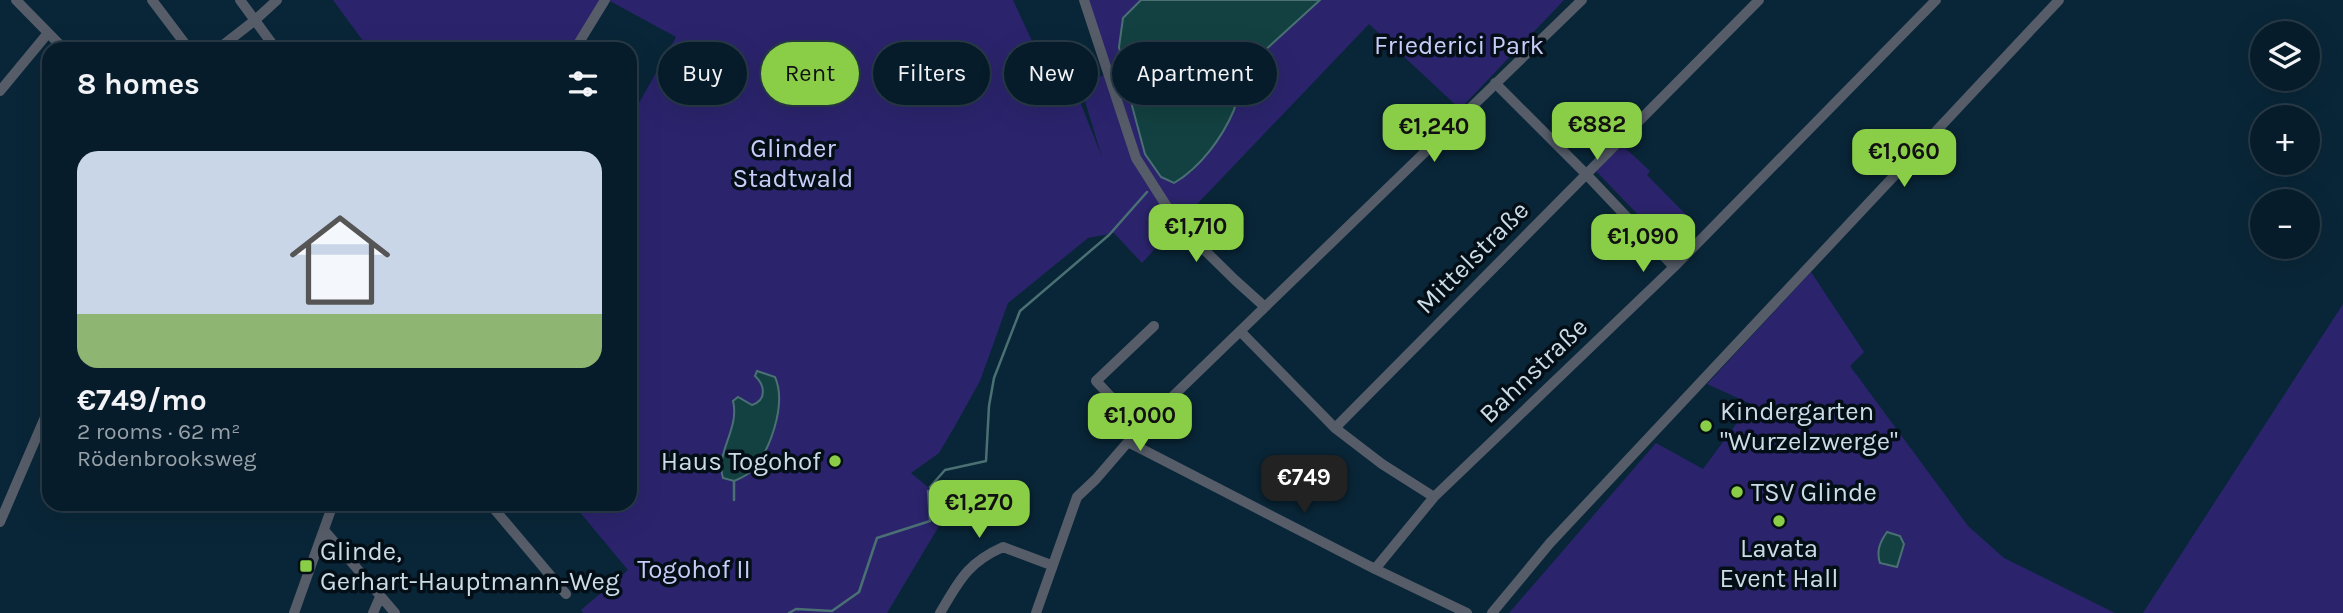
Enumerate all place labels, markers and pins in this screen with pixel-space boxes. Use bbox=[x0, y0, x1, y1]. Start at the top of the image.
pin: €882 bbox=[1556, 102, 1638, 162]
pin: €1,240 bbox=[1377, 104, 1491, 164]
pin: €1,060 bbox=[1847, 130, 1961, 189]
pin: €1,710 bbox=[1139, 204, 1253, 264]
pin: €1,090 bbox=[1586, 215, 1700, 274]
pin: €1,000 bbox=[1083, 393, 1197, 453]
place label: Kindergarten "Wurzelzwerge" bbox=[1720, 396, 1898, 457]
marker: Kindergarten "Wurzelzwerge" bbox=[1698, 418, 1714, 434]
place label: Haus Togohof bbox=[661, 446, 822, 477]
marker: Haus Togohof bbox=[827, 453, 843, 469]
pin: €749 bbox=[1263, 456, 1345, 515]
place label: TSV Glinde bbox=[1751, 477, 1877, 508]
pin: €1,270 bbox=[922, 480, 1036, 540]
marker: TSV Glinde bbox=[1729, 484, 1745, 500]
marker: Lavata Event Hall bbox=[1771, 513, 1787, 529]
place label: Lavata Event Hall bbox=[1720, 533, 1838, 594]
place label: Glinde, Gerhart-Hauptmann-Weg bbox=[320, 536, 620, 597]
marker: Glinde, Gerhart-Hauptmann-Weg bbox=[298, 558, 314, 574]

